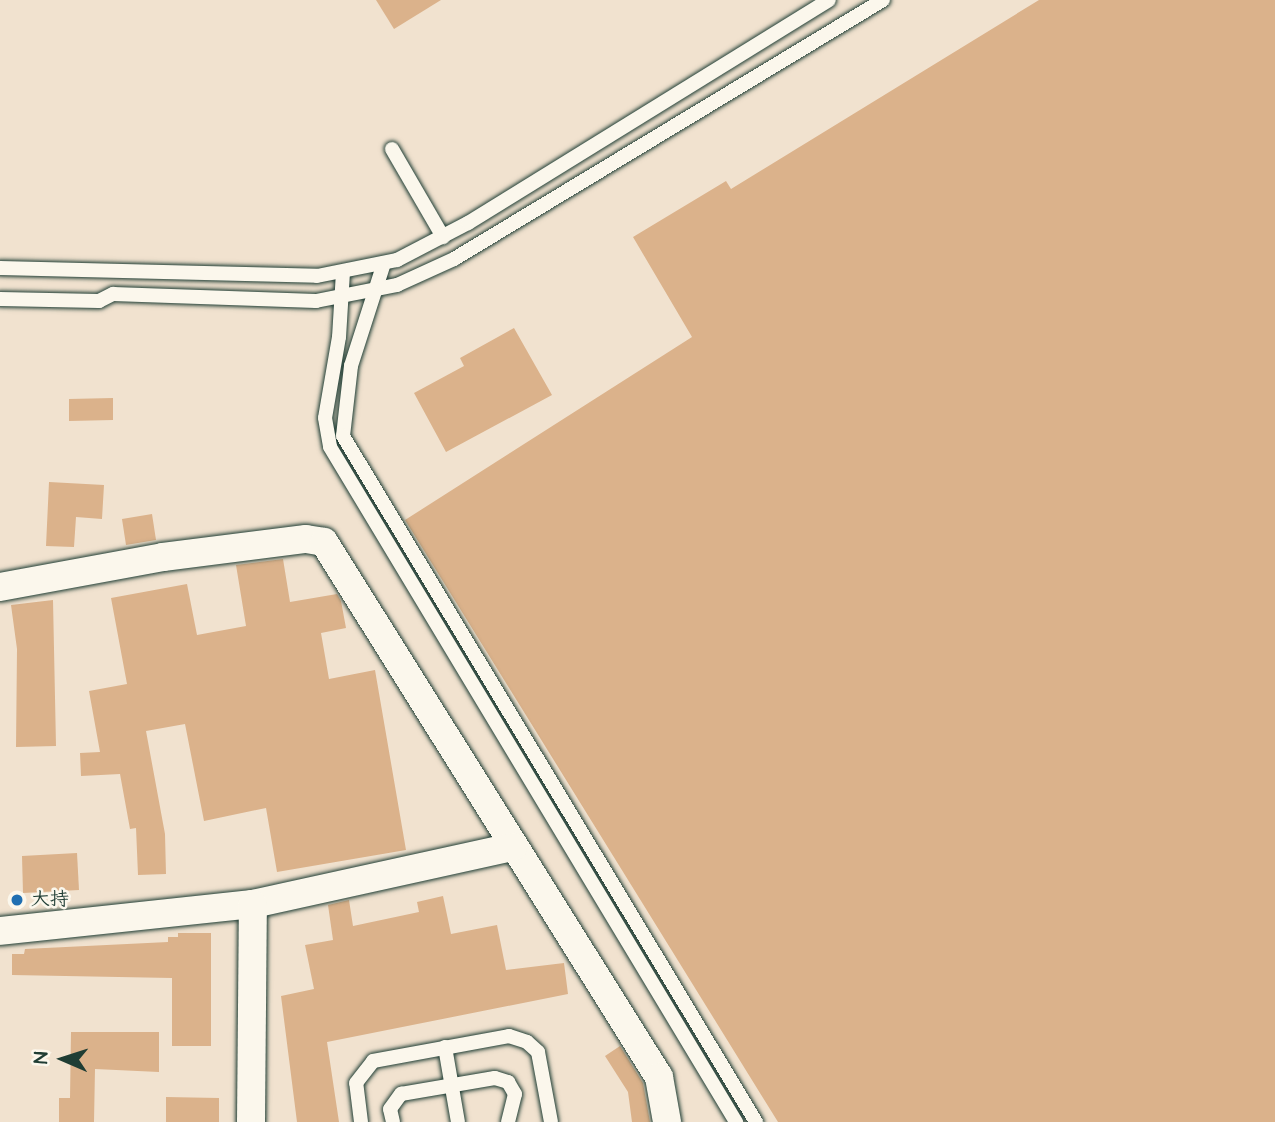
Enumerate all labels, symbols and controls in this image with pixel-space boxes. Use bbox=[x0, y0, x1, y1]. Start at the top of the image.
place label: 大持 bbox=[31, 889, 69, 911]
marker: 大持 bbox=[9, 892, 25, 908]
north arrow bbox=[28, 1024, 98, 1094]
text: N bbox=[28, 1051, 55, 1065]

